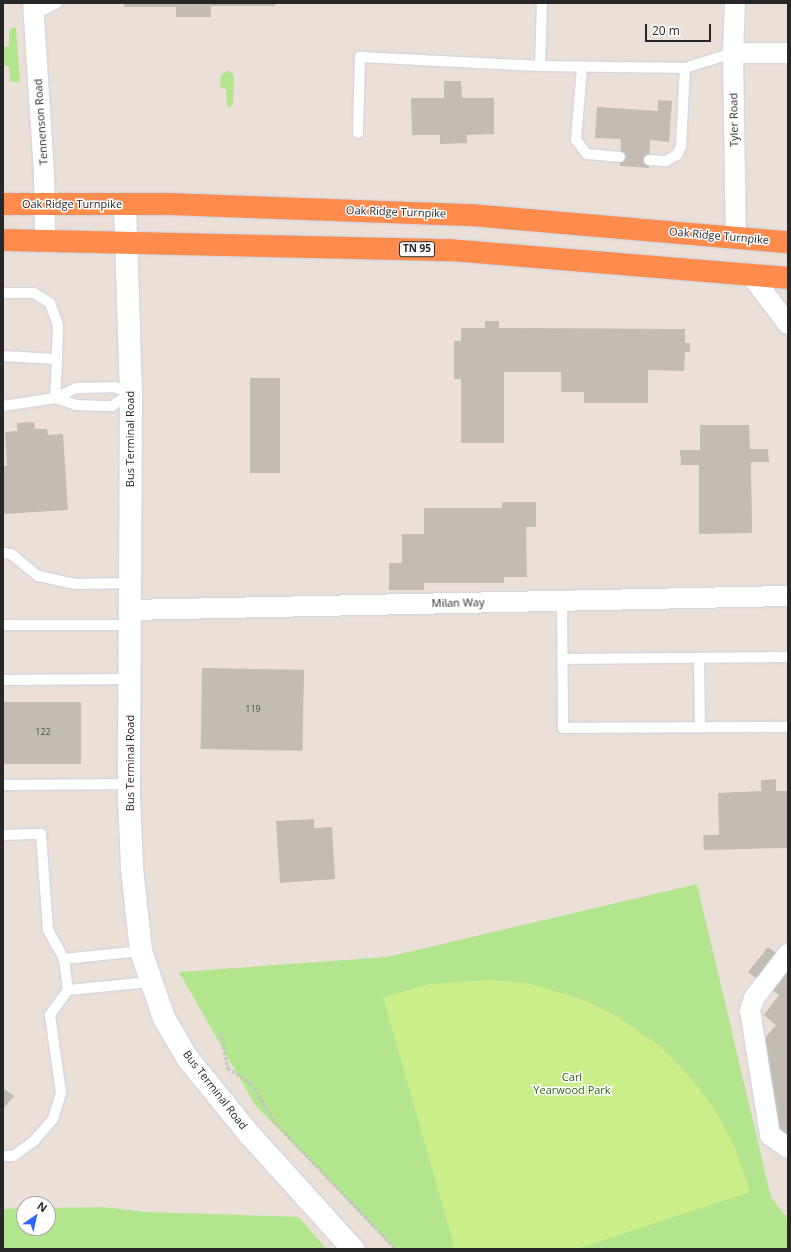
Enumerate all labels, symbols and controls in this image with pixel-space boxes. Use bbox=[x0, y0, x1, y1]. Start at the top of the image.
scale bar bbox=[647, 16, 713, 42]
text: 20 m bbox=[652, 22, 680, 39]
street label: Tennenson Road bbox=[31, 78, 51, 166]
street label: Tyler Road bbox=[727, 93, 741, 147]
street label: Oak Ridge Turnpike bbox=[22, 197, 122, 211]
street label: Oak Ridge Turnpike bbox=[346, 204, 446, 220]
street label: Oak Ridge Turnpike bbox=[669, 225, 769, 247]
road number: TN 95 bbox=[399, 241, 435, 257]
street label: Bus Terminal Road bbox=[123, 391, 137, 487]
street label: Milan Way bbox=[431, 596, 485, 610]
house number: 119 bbox=[245, 704, 261, 714]
street label: Bus Terminal Road bbox=[123, 715, 137, 811]
house number: 122 bbox=[35, 727, 51, 737]
street label: Bus Terminal Road bbox=[180, 1048, 250, 1132]
park label: Carl Yearwood Park bbox=[533, 1071, 611, 1097]
north arrow bbox=[16, 1196, 56, 1236]
text: N bbox=[35, 1198, 50, 1215]

